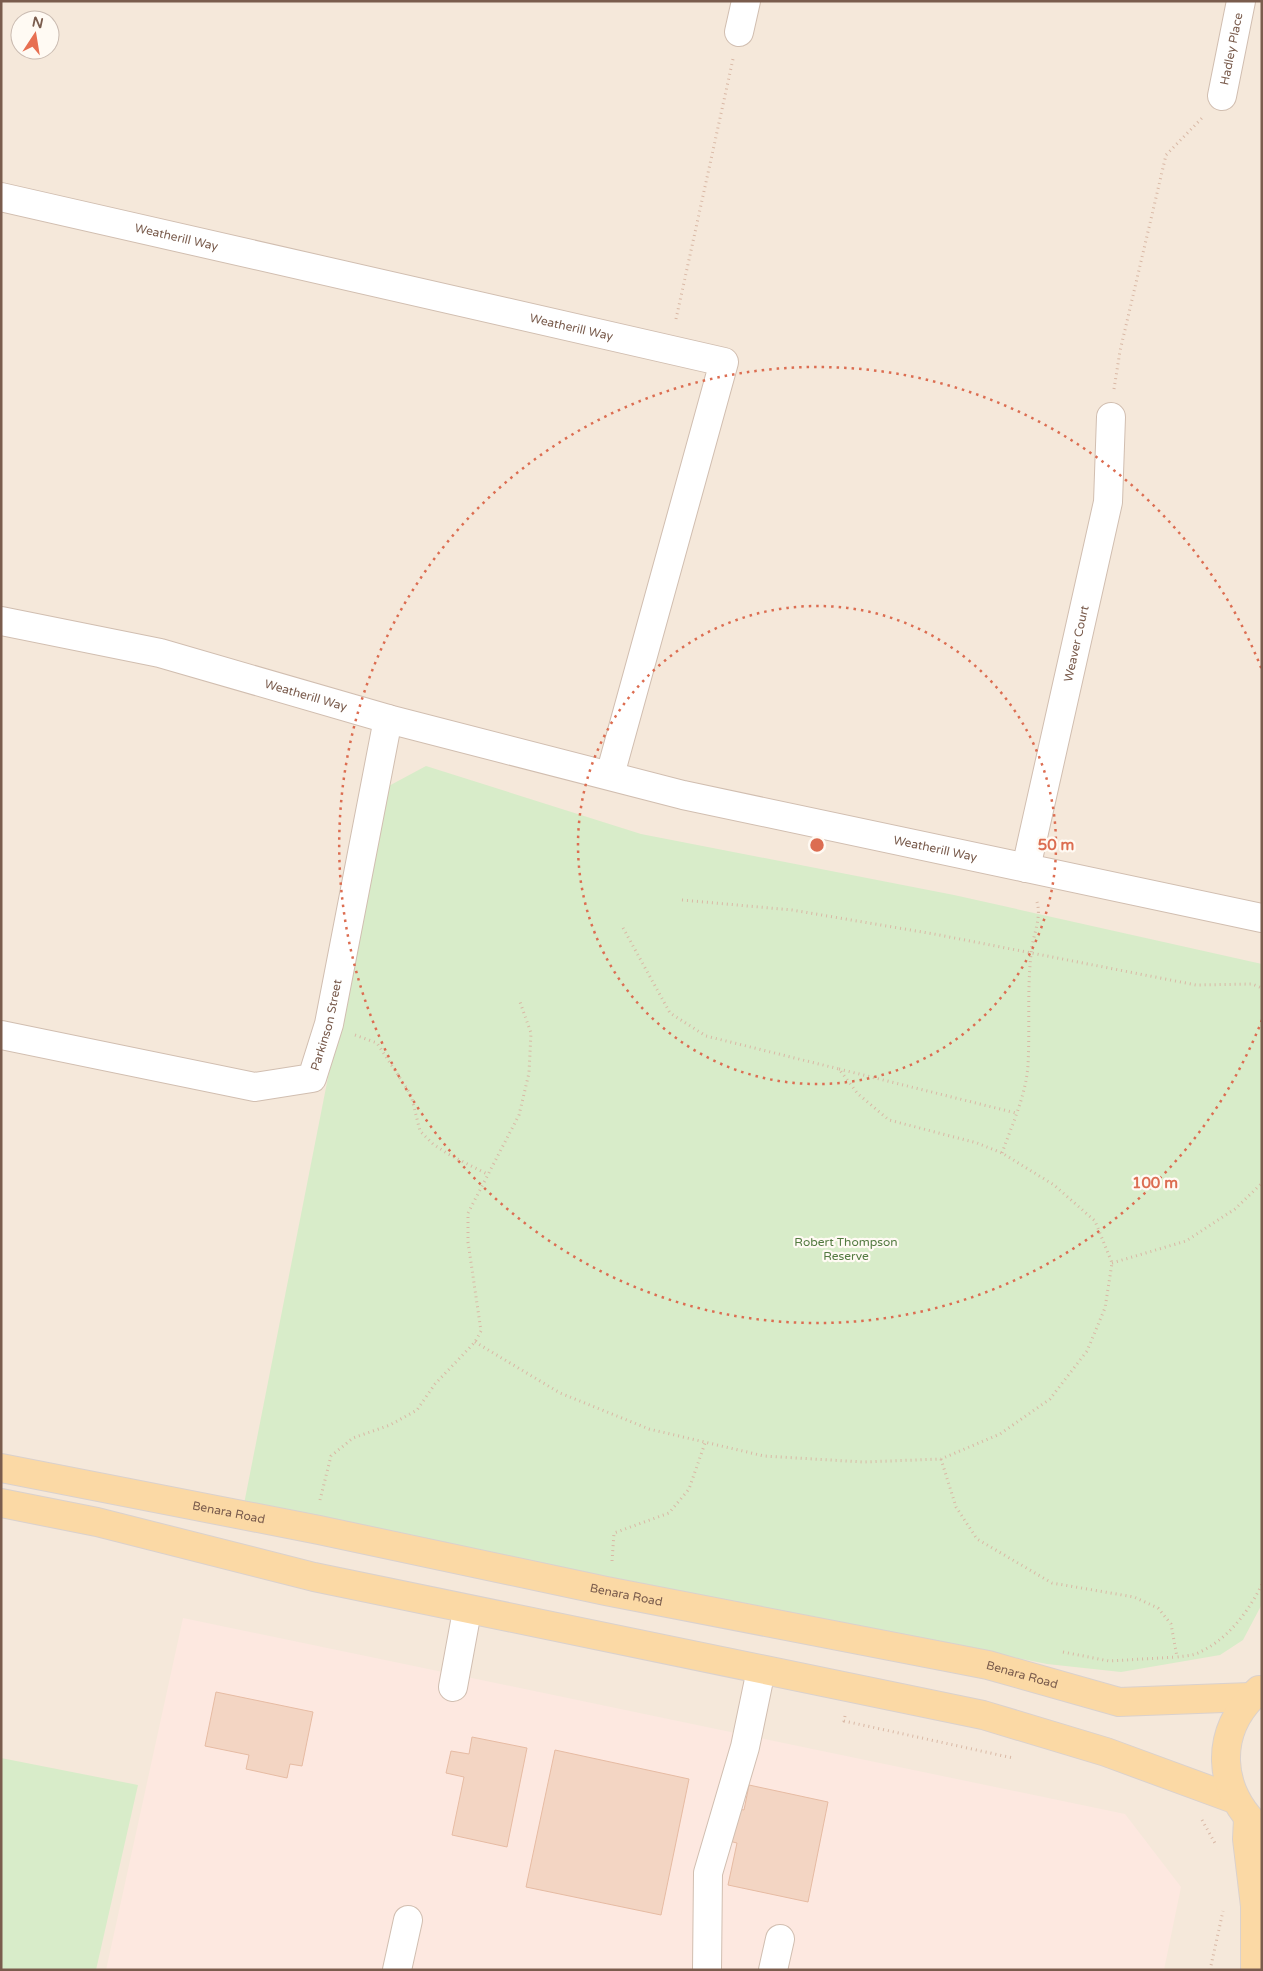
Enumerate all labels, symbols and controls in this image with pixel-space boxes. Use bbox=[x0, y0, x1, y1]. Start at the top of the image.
north arrow bbox=[10, 10, 60, 60]
street label: Hadley Place bbox=[1217, 11, 1246, 86]
text: N bbox=[30, 13, 45, 32]
street label: Weatherill Way bbox=[133, 221, 220, 253]
street label: Weatherill Way bbox=[528, 311, 615, 344]
street label: Weaver Court bbox=[1061, 604, 1092, 683]
street label: Weatherill Way bbox=[263, 677, 349, 714]
street label: Weatherill Way bbox=[892, 833, 979, 864]
centre of rings bbox=[808, 836, 826, 854]
text: 50 m bbox=[1038, 836, 1074, 854]
street label: Parkinson Street bbox=[308, 978, 345, 1072]
text: 100 m bbox=[1132, 1174, 1178, 1192]
park label: Robert Thompson Reserve bbox=[794, 1235, 898, 1263]
street label: Benara Road bbox=[191, 1498, 266, 1526]
street label: Benara Road bbox=[589, 1581, 664, 1609]
street label: Benara Road bbox=[985, 1658, 1060, 1691]

